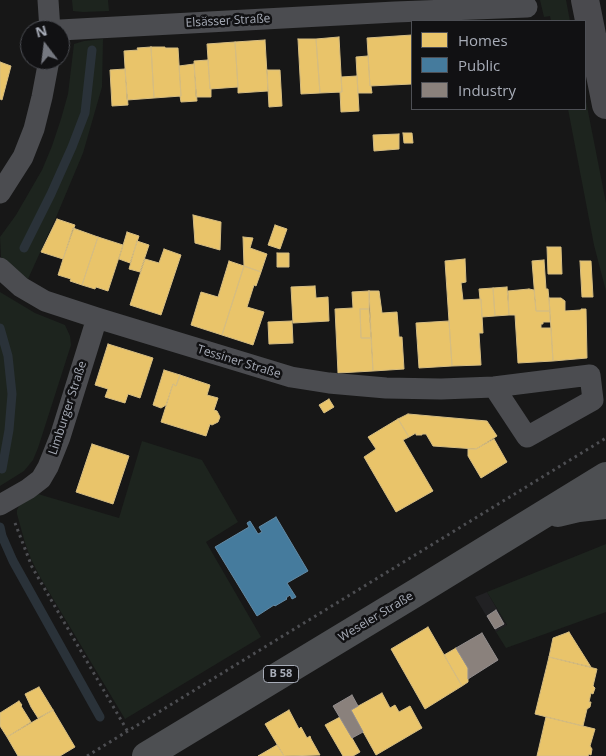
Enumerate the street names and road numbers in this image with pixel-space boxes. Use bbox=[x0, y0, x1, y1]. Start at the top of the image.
street label: Elsässer Straße bbox=[185, 12, 271, 30]
street label: Tessiner Straße bbox=[196, 342, 282, 382]
street label: Limburger Straße bbox=[46, 359, 90, 457]
street label: Weseler Straße bbox=[336, 589, 416, 645]
road number: B 58 bbox=[264, 666, 298, 682]

